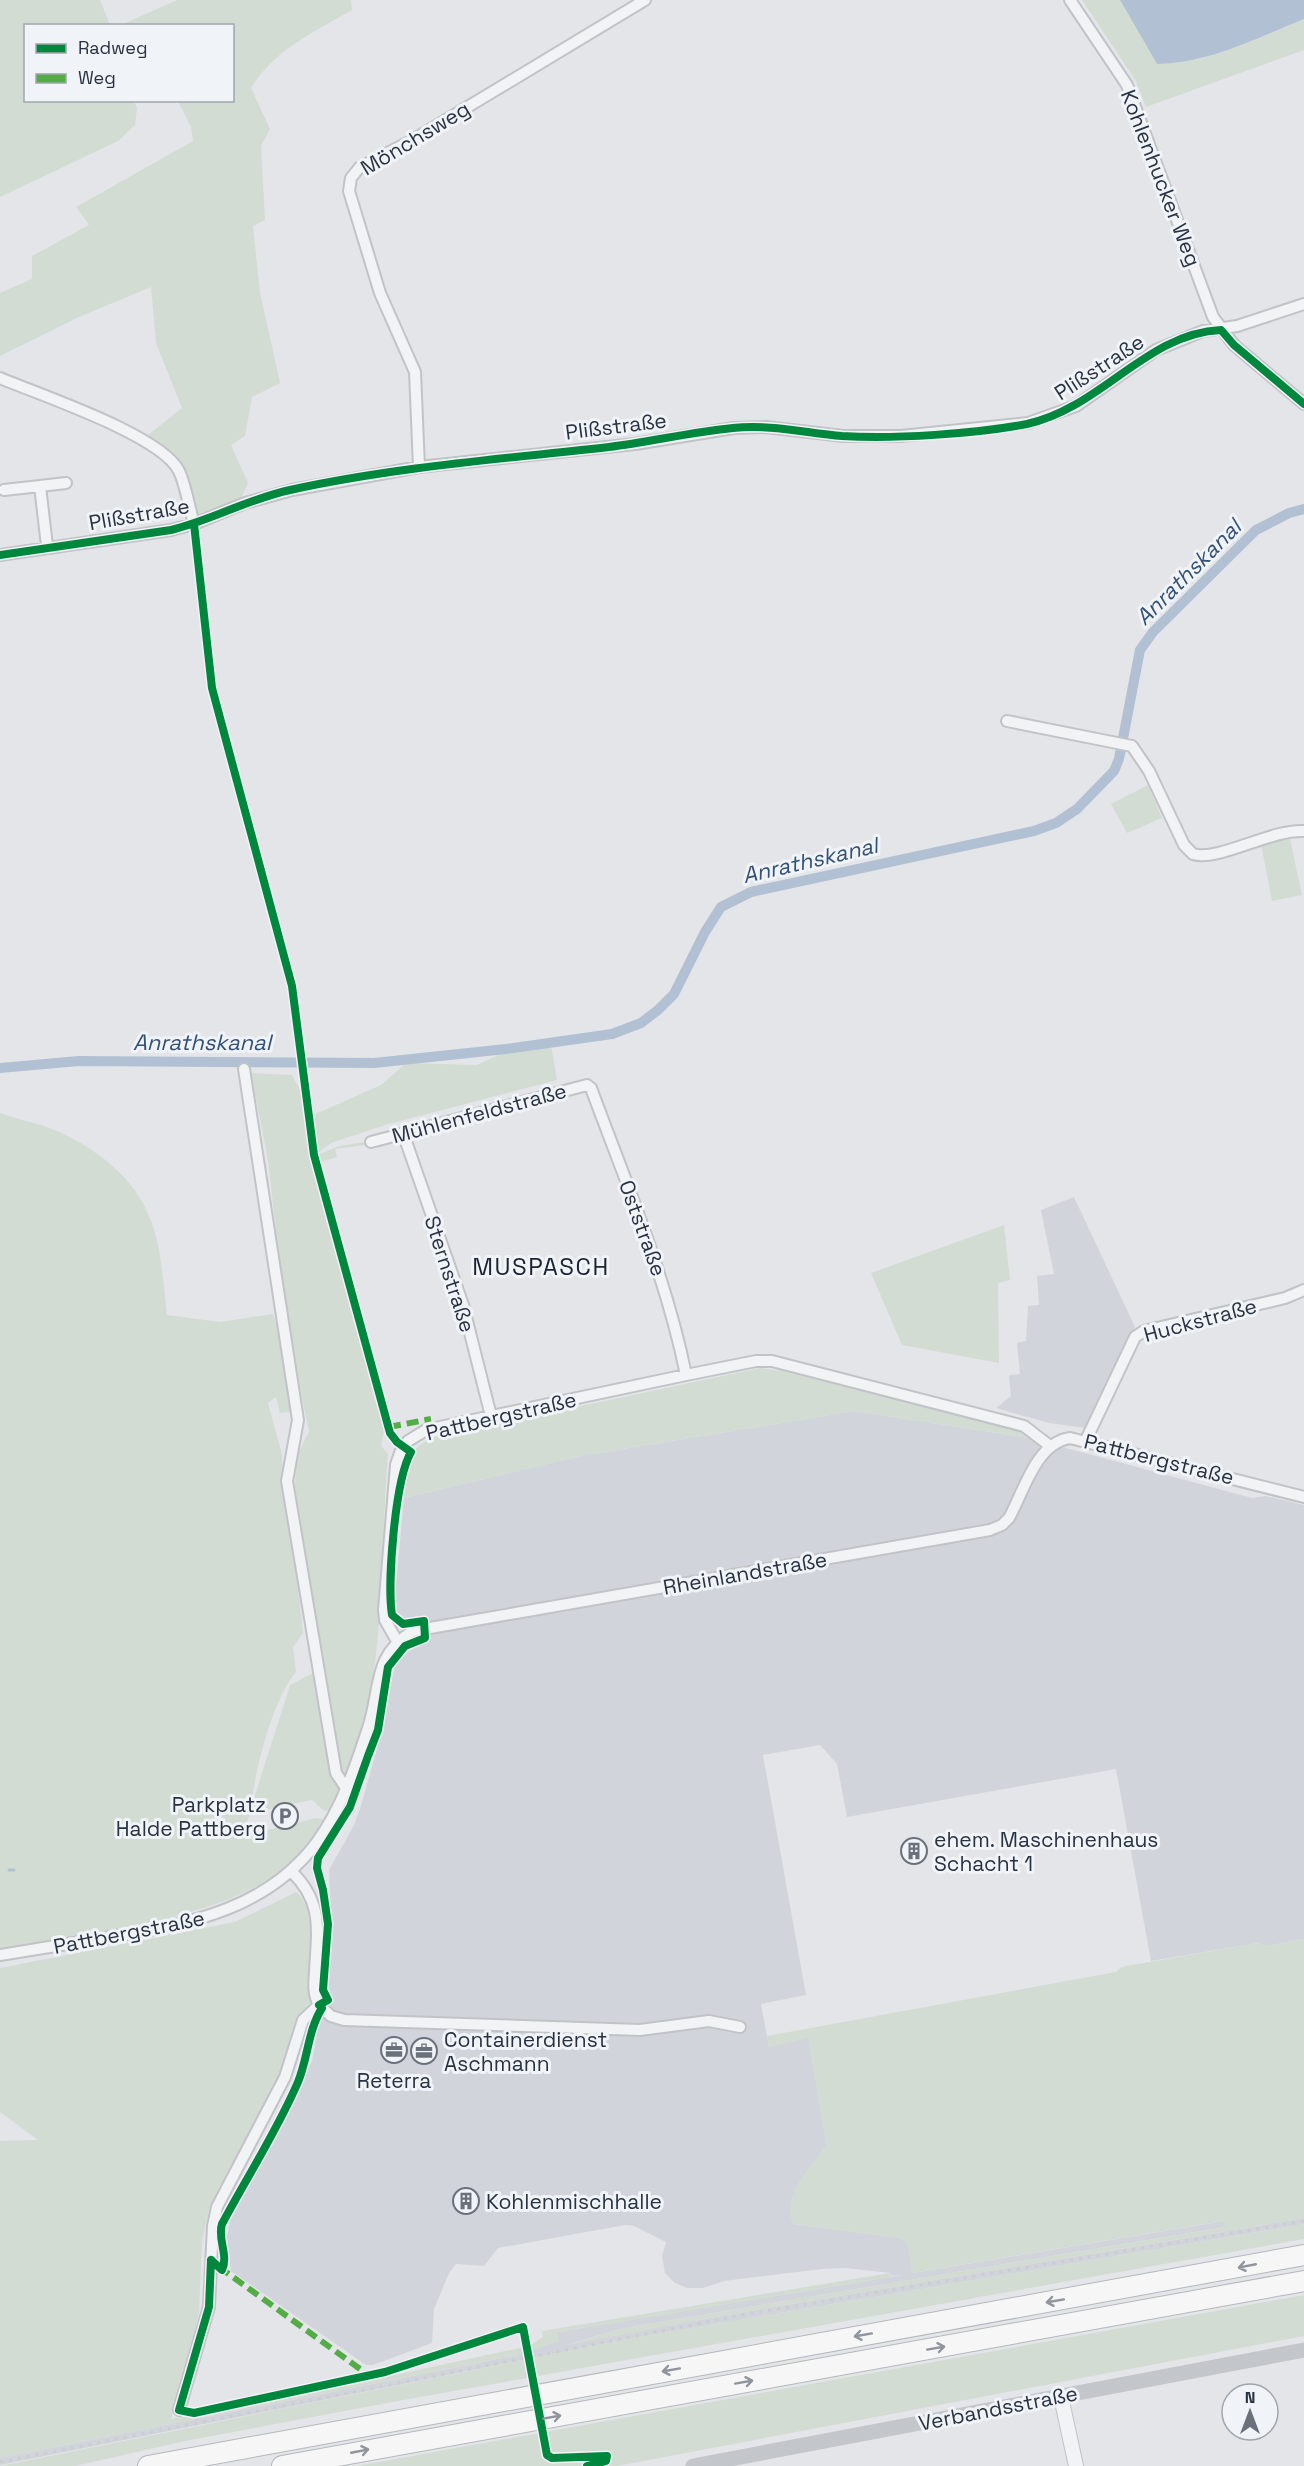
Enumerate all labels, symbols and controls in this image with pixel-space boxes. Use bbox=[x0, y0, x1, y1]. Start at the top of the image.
legend bbox=[24, 24, 234, 102]
text: Radweg bbox=[78, 36, 148, 59]
text: Weg bbox=[78, 66, 116, 89]
street label: Kohlenhucker Weg bbox=[1115, 86, 1207, 270]
street label: Mönchsweg bbox=[355, 95, 475, 181]
street label: Plißstraße bbox=[1049, 328, 1149, 406]
street label: Plißstraße bbox=[564, 406, 668, 446]
street label: Plißstraße bbox=[87, 492, 191, 536]
water label: Anrathskanal bbox=[1129, 511, 1249, 631]
water label: Anrathskanal bbox=[740, 830, 883, 889]
water label: Anrathskanal bbox=[133, 1028, 274, 1056]
street label: Mühlenfeldstraße bbox=[389, 1077, 569, 1149]
street label: Oststraße bbox=[613, 1176, 673, 1280]
street label: Sternstraße bbox=[418, 1212, 482, 1336]
district label: MUSPASCH bbox=[472, 1251, 610, 1282]
street label: Huckstraße bbox=[1140, 1292, 1260, 1348]
street label: Pattbergstraße bbox=[423, 1386, 579, 1446]
street label: Pattbergstraße bbox=[1081, 1427, 1237, 1491]
street label: Rheinlandstraße bbox=[661, 1545, 829, 1601]
place label: Parkplatz Halde Pattberg bbox=[116, 1791, 266, 1842]
parking icon: Parkplatz Halde Pattberg bbox=[270, 1801, 300, 1831]
place label: ehem. Maschinenhaus Schacht 1 bbox=[934, 1826, 1158, 1877]
building icon: ehem. Maschinenhaus Schacht 1 bbox=[899, 1836, 929, 1866]
street label: Pattbergstraße bbox=[51, 1904, 207, 1960]
place label: Containerdienst Aschmann bbox=[444, 2026, 607, 2077]
office icon: Reterra bbox=[379, 2035, 409, 2065]
office icon: Containerdienst Aschmann bbox=[409, 2036, 439, 2066]
place label: Reterra bbox=[357, 2067, 431, 2094]
building icon: Kohlenmischhalle bbox=[451, 2186, 481, 2216]
place label: Kohlenmischhalle bbox=[486, 2188, 662, 2215]
one-way arrow bbox=[1237, 2261, 1257, 2272]
one-way arrow bbox=[1045, 2295, 1065, 2306]
one-way arrow bbox=[853, 2330, 873, 2341]
one-way arrow bbox=[926, 2342, 945, 2353]
one-way arrow bbox=[661, 2365, 681, 2376]
one-way arrow bbox=[734, 2377, 753, 2388]
street label: Verbandsstraße bbox=[916, 2379, 1080, 2437]
north arrow bbox=[1220, 2382, 1280, 2442]
text: N bbox=[1245, 2387, 1255, 2408]
one-way arrow bbox=[542, 2411, 561, 2422]
one-way arrow bbox=[350, 2445, 370, 2456]

